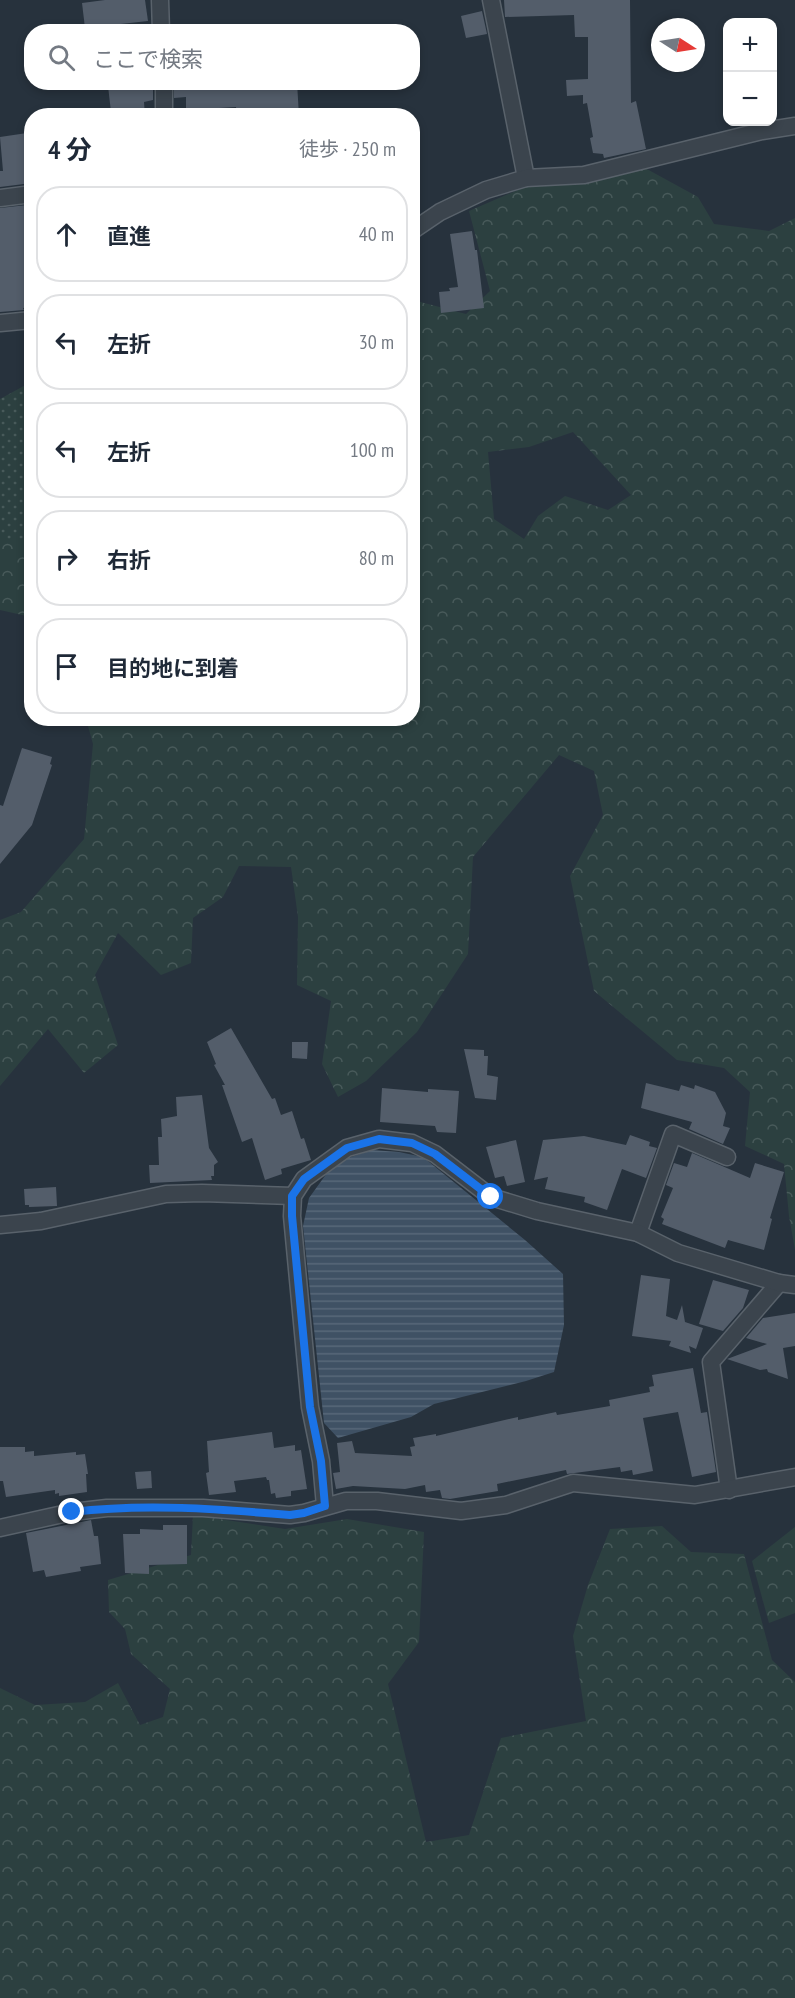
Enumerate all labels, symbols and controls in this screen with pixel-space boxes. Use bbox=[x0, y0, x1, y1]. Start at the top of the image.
north arrow bbox=[651, 18, 705, 72]
map controls bbox=[723, 18, 777, 126]
button: + bbox=[723, 18, 777, 72]
search box bbox=[24, 24, 420, 90]
icon: search bbox=[45, 41, 78, 74]
text: ここで検索 bbox=[93, 45, 203, 73]
button: − bbox=[723, 72, 777, 126]
text: 4 分 bbox=[48, 133, 92, 166]
text: 徒歩 · 250 m bbox=[299, 136, 396, 162]
icon: ahead bbox=[50, 218, 83, 251]
text: 40 m bbox=[359, 221, 394, 247]
text: 直進 bbox=[107, 222, 151, 250]
icon: left bbox=[50, 326, 83, 359]
text: 30 m bbox=[359, 329, 394, 355]
text: 左折 bbox=[107, 330, 151, 358]
icon: left bbox=[50, 434, 83, 467]
text: 100 m bbox=[350, 437, 394, 463]
text: 左折 bbox=[107, 438, 151, 466]
icon: right bbox=[50, 542, 83, 575]
text: 80 m bbox=[359, 545, 394, 571]
text: 右折 bbox=[107, 546, 151, 574]
icon: arrive bbox=[50, 650, 83, 683]
text: 目的地に到着 bbox=[107, 654, 239, 682]
route start bbox=[477, 1183, 503, 1209]
route end bbox=[58, 1498, 84, 1524]

